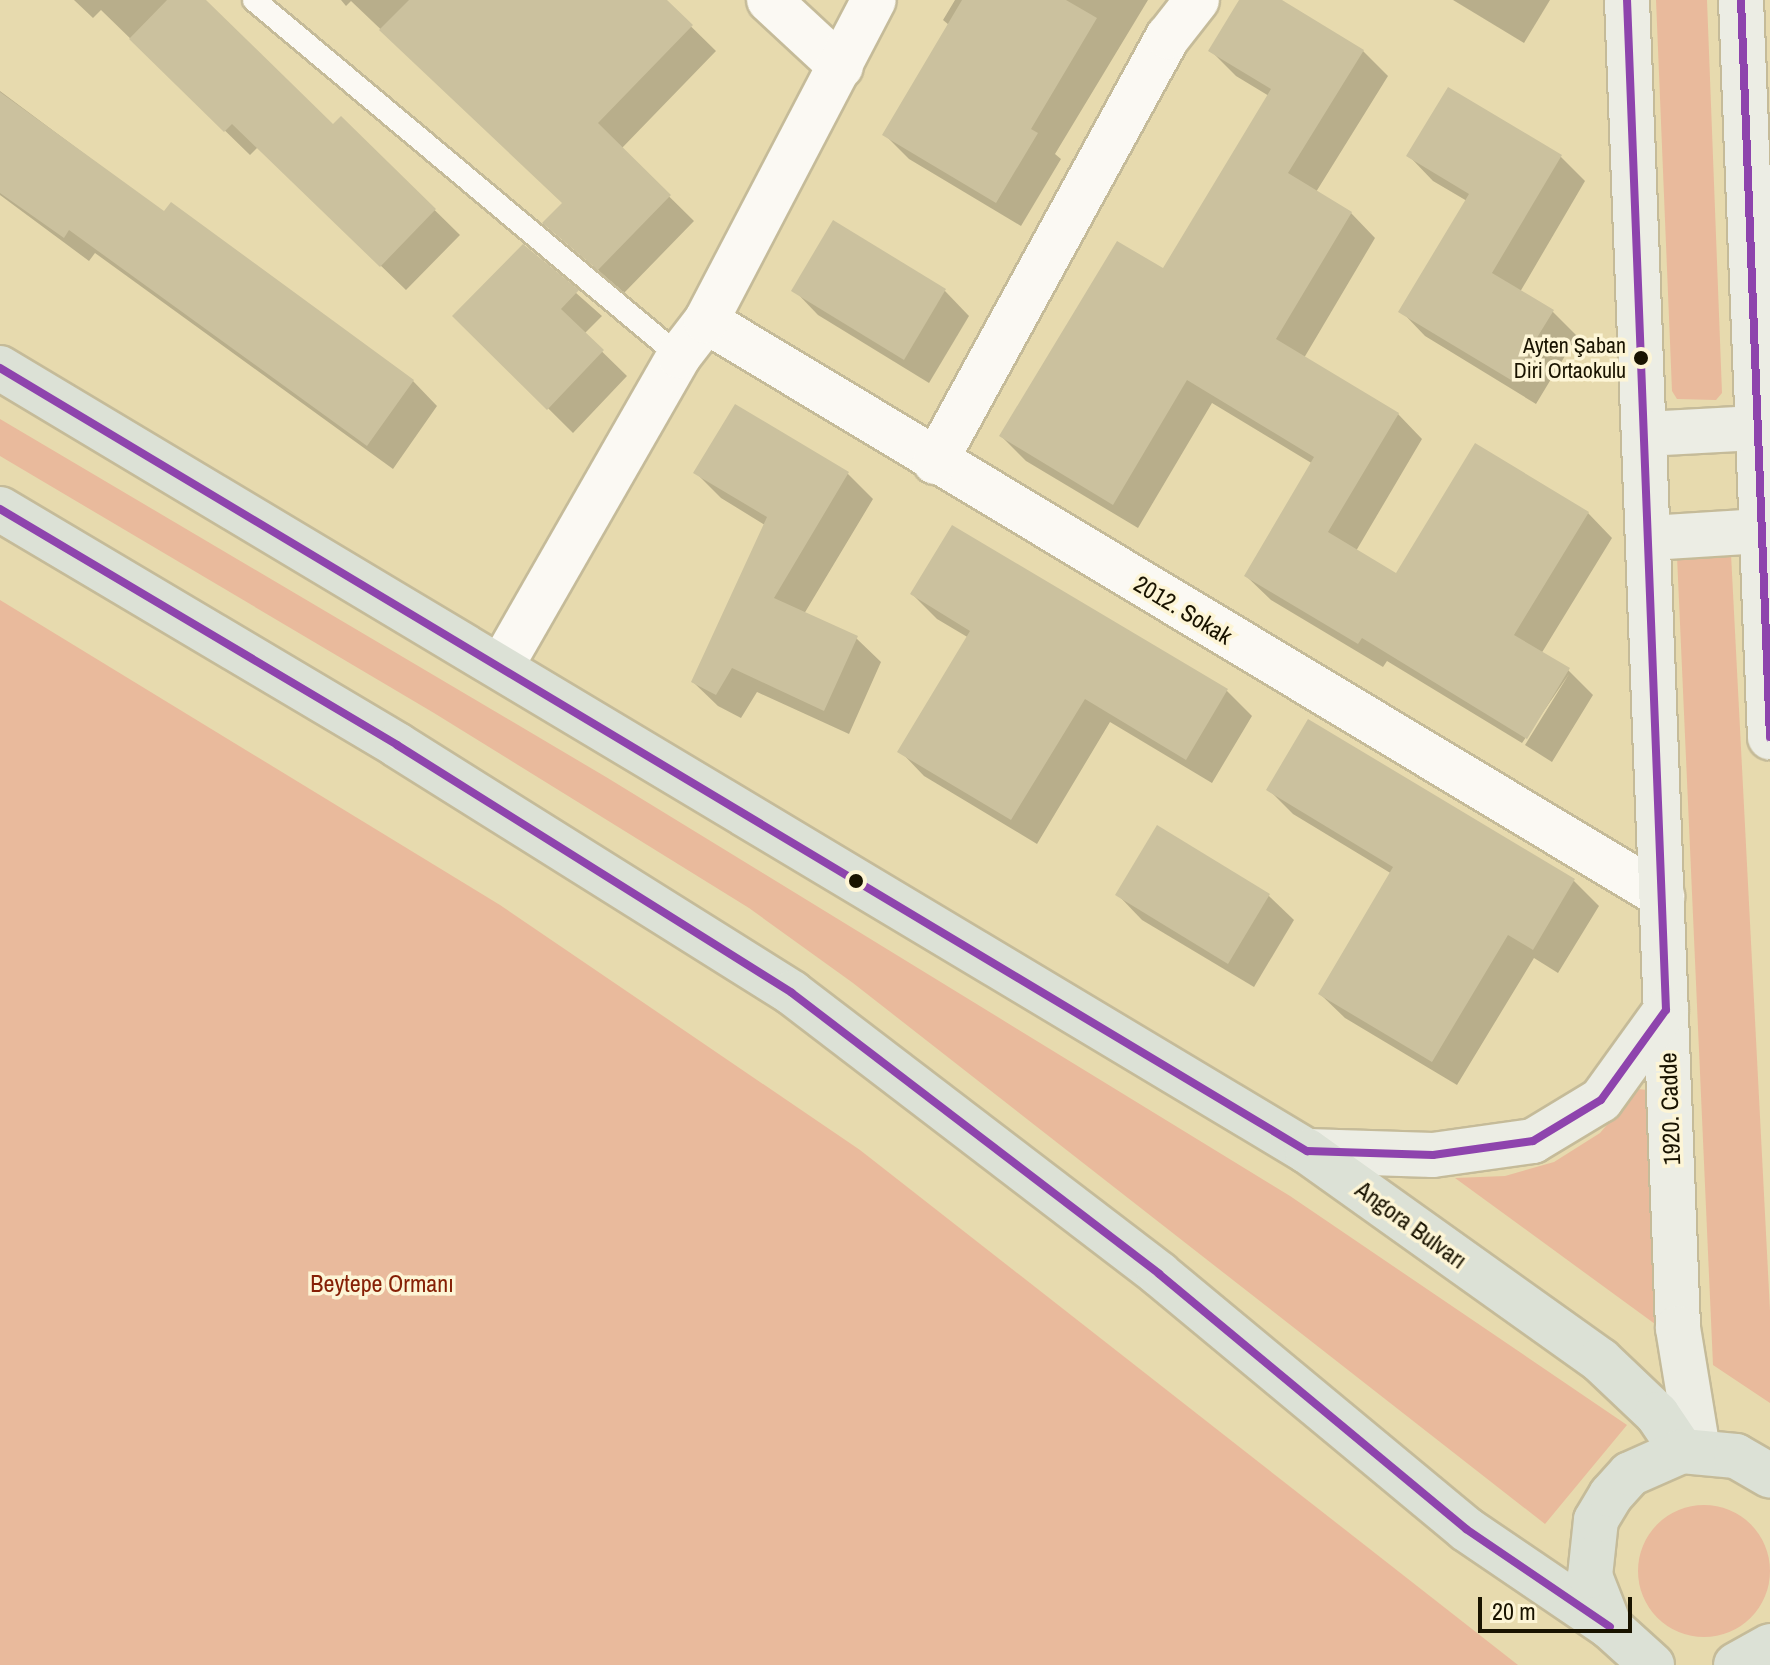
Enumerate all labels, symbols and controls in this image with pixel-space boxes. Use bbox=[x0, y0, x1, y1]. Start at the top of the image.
place label: Ayten Şaban Diri Ortaokulu bbox=[1514, 332, 1626, 384]
marker: Ayten Şaban Diri Ortaokulu bbox=[1633, 350, 1649, 366]
street label: 2012. Sokak bbox=[1129, 569, 1237, 651]
unlabelled marker bbox=[848, 873, 864, 889]
street label: 1920. Cadde bbox=[1654, 1052, 1686, 1166]
street label: Angora Bulvarı bbox=[1350, 1175, 1472, 1275]
park label: Beytepe Ormanı bbox=[310, 1270, 454, 1298]
scale bar bbox=[1482, 1581, 1636, 1631]
text: 20 m bbox=[1492, 1595, 1536, 1627]

